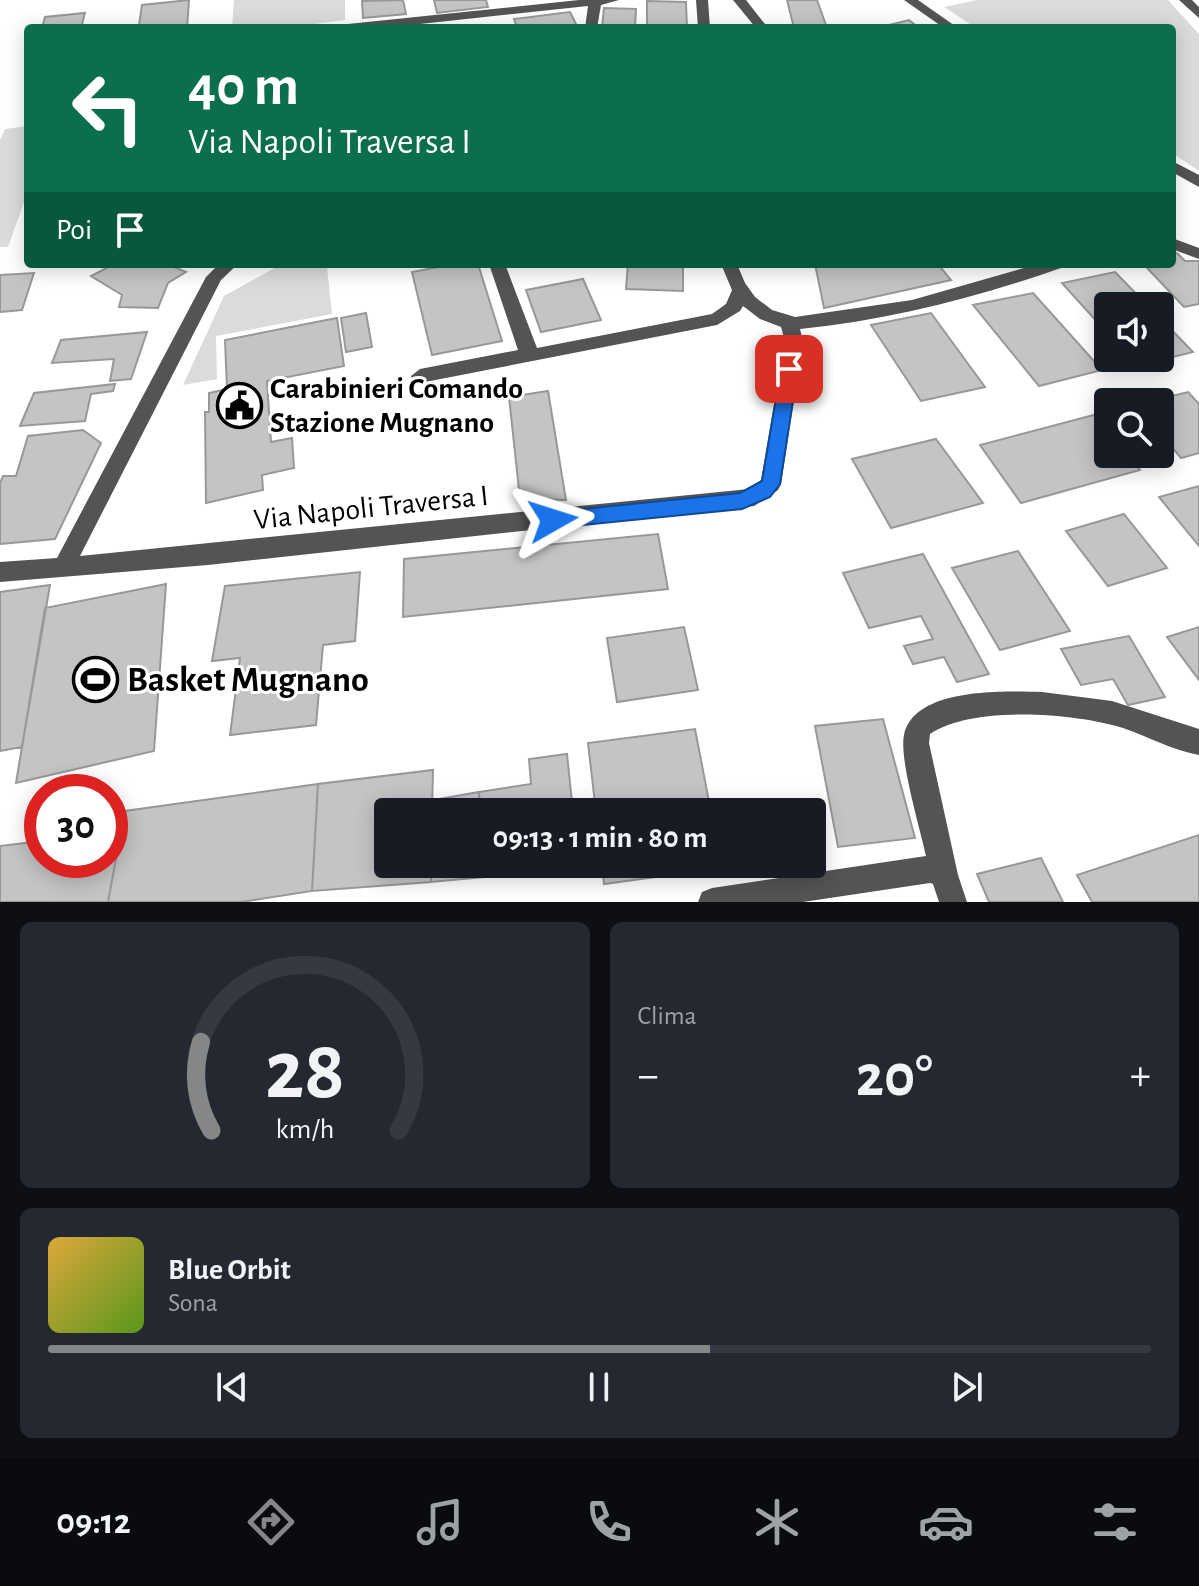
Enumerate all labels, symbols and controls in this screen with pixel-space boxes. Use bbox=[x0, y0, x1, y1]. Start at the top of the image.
icon: left bbox=[56, 56, 160, 160]
text: 40 m bbox=[188, 59, 299, 115]
text: Via Napoli Traversa I bbox=[188, 124, 471, 160]
icon: arrive bbox=[108, 208, 152, 252]
text: Poi bbox=[56, 215, 92, 245]
map controls bbox=[1094, 292, 1174, 468]
button: sound bbox=[1094, 292, 1174, 372]
pin bbox=[755, 335, 823, 403]
icon: arrive bbox=[767, 347, 811, 391]
place label: Carabinieri Comando Stazione Mugnano bbox=[270, 374, 523, 438]
public building icon: Carabinieri Comando Stazione Mugnano bbox=[215, 382, 263, 430]
button: search bbox=[1094, 388, 1174, 468]
position arrow bbox=[511, 478, 595, 562]
street label: Via Napoli Traversa I bbox=[252, 481, 490, 535]
sports icon: Basket Mugnano bbox=[72, 656, 120, 704]
place label: Basket Mugnano bbox=[127, 662, 369, 698]
speed limit sign: 30 bbox=[24, 774, 128, 878]
text: 09:13 · 1 min · 80 m bbox=[493, 823, 707, 853]
text: Clima bbox=[638, 1003, 697, 1029]
text: 28 bbox=[265, 1030, 345, 1114]
text: 20° bbox=[856, 1047, 933, 1107]
text: − bbox=[638, 1054, 659, 1098]
text: + bbox=[1130, 1054, 1151, 1098]
text: km/h bbox=[275, 1115, 334, 1144]
text: Blue Orbit bbox=[168, 1255, 291, 1285]
text: Sona bbox=[168, 1290, 218, 1316]
icon: previous bbox=[210, 1365, 254, 1409]
icon: pause bbox=[577, 1365, 621, 1409]
icon: next bbox=[945, 1365, 989, 1409]
icon: directions bbox=[243, 1494, 299, 1550]
icon: music bbox=[412, 1494, 468, 1550]
icon: phone bbox=[581, 1494, 637, 1550]
icon: climate bbox=[749, 1494, 805, 1550]
icon: car bbox=[918, 1494, 974, 1550]
icon: filters bbox=[1087, 1494, 1143, 1550]
text: 09:12 bbox=[56, 1504, 131, 1540]

